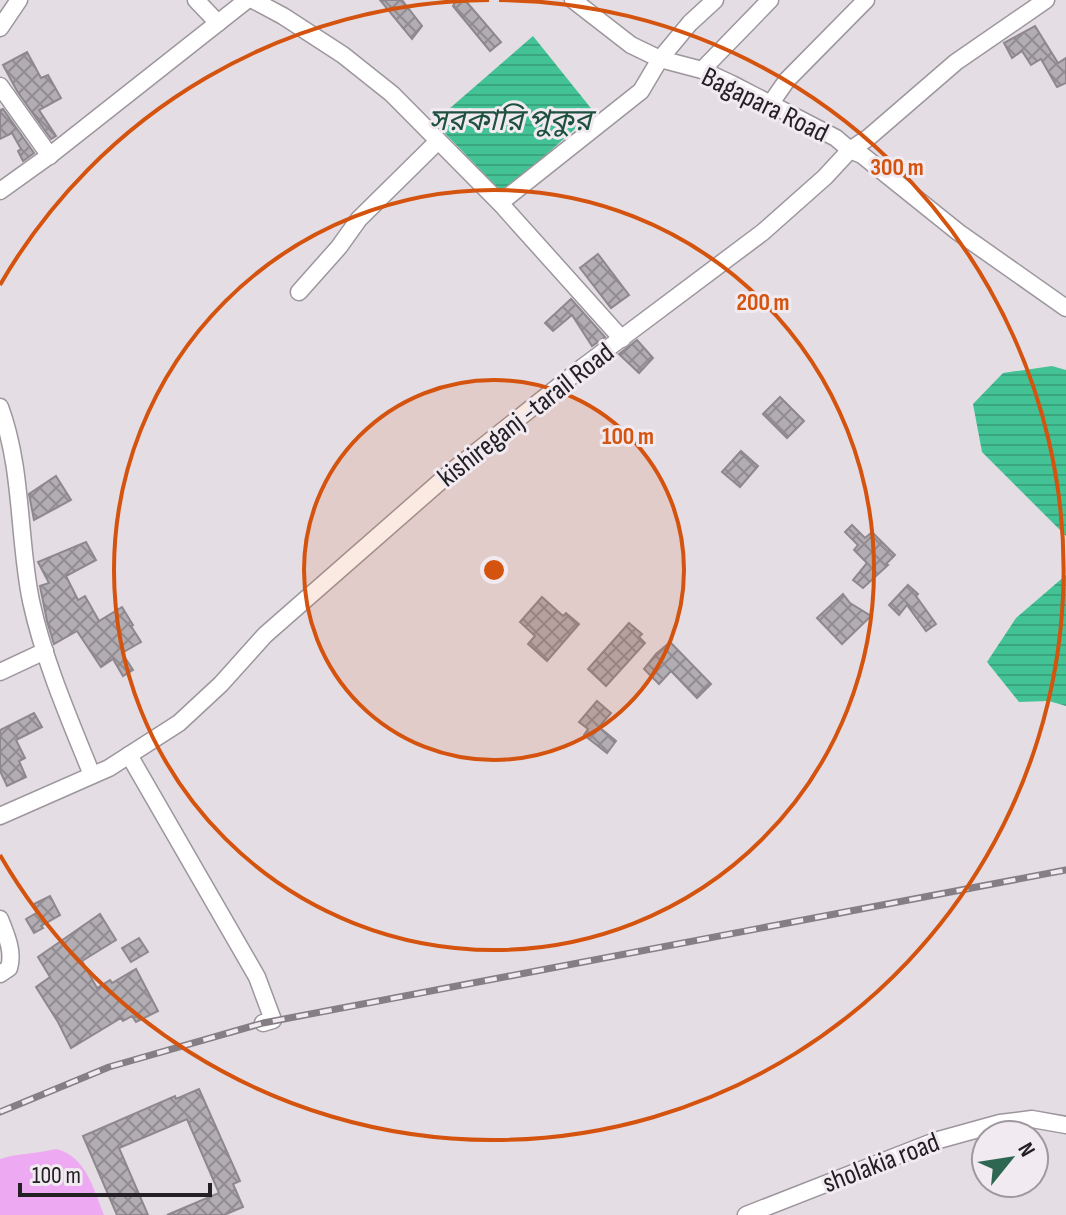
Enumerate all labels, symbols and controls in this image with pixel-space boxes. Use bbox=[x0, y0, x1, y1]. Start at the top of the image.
street label: Bagapara Road bbox=[696, 60, 834, 150]
water label: সরকারি পুকুর bbox=[429, 103, 597, 139]
text: 300 m bbox=[870, 153, 924, 182]
text: 200 m bbox=[736, 288, 790, 317]
street label: kishireganj -tarail Road bbox=[431, 336, 621, 494]
text: 100 m bbox=[602, 422, 654, 451]
centre of rings bbox=[480, 556, 508, 584]
north arrow bbox=[970, 1119, 1050, 1199]
street label: sholakia road bbox=[818, 1126, 944, 1200]
text: N bbox=[1011, 1138, 1041, 1162]
scale bar bbox=[20, 1147, 210, 1197]
text: 100 m bbox=[32, 1161, 81, 1190]

